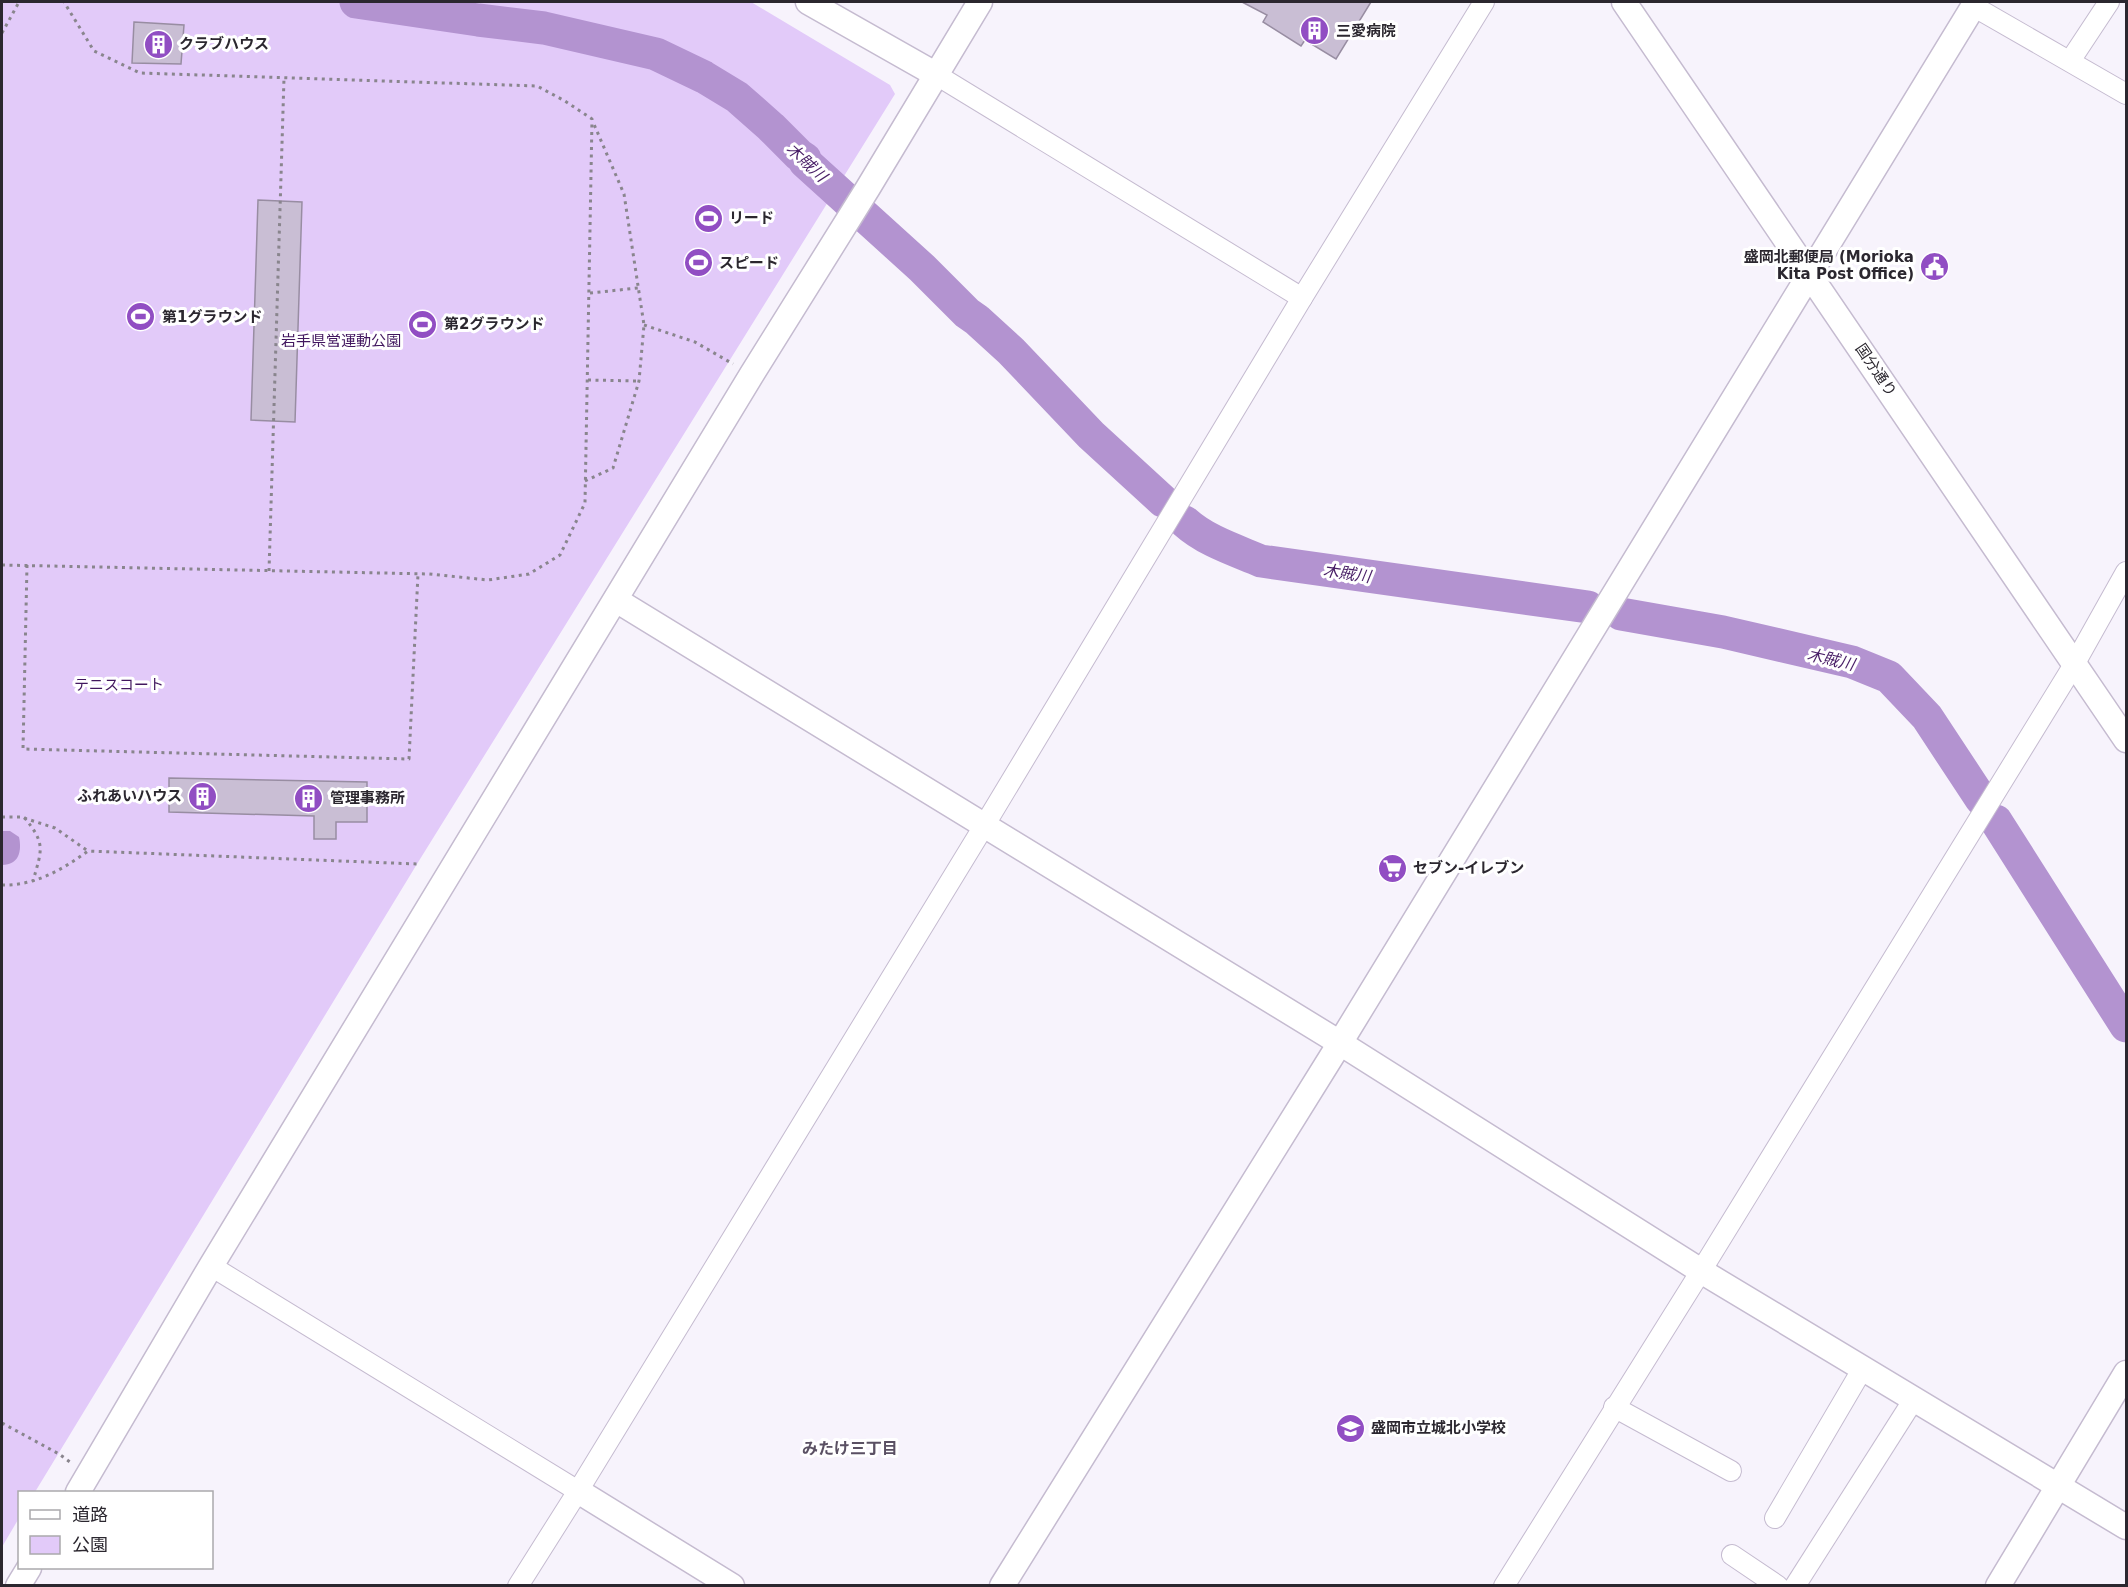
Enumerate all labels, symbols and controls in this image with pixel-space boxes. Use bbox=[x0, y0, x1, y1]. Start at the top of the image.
building icon: 三愛病院 bbox=[1299, 15, 1331, 47]
place label: 三愛病院 bbox=[1336, 22, 1396, 40]
building icon: クラブハウス bbox=[142, 28, 174, 60]
place label: クラブハウス bbox=[179, 35, 269, 53]
water label: 木賊川 bbox=[783, 139, 832, 187]
sports icon: リード bbox=[692, 202, 724, 234]
place label: リード bbox=[729, 209, 774, 227]
sports icon: スピード bbox=[682, 247, 714, 279]
place label: 盛岡北郵便局 (Morioka Kita Post Office) bbox=[1744, 248, 1914, 283]
public building icon: 盛岡北郵便局 (Morioka Kita Post Office) bbox=[1919, 250, 1951, 282]
place label: スピード bbox=[719, 254, 779, 272]
sports icon: 第1グラウンド bbox=[125, 301, 157, 333]
place label: 第1グラウンド bbox=[162, 308, 262, 326]
sports icon: 第2グラウンド bbox=[407, 308, 439, 340]
place label: 第2グラウンド bbox=[444, 315, 544, 333]
park label: 岩手県営運動公園 bbox=[281, 332, 401, 350]
street label: 国分通り bbox=[1852, 340, 1900, 400]
water label: 木賊川 bbox=[1322, 561, 1374, 587]
water label: 木賊川 bbox=[1805, 645, 1858, 675]
park label: テニスコート bbox=[74, 676, 164, 694]
building icon: ふれあいハウス bbox=[187, 780, 219, 812]
building icon: 管理事務所 bbox=[293, 782, 325, 814]
place label: ふれあいハウス bbox=[77, 787, 182, 805]
place label: 管理事務所 bbox=[330, 789, 405, 807]
supermarket icon: セブン-イレブン bbox=[1376, 852, 1408, 884]
place label: セブン-イレブン bbox=[1413, 859, 1524, 877]
school or university icon: 盛岡市立城北小学校 bbox=[1334, 1412, 1366, 1444]
place label: 盛岡市立城北小学校 bbox=[1371, 1419, 1506, 1437]
district label: みたけ三丁目 bbox=[802, 1439, 898, 1458]
legend bbox=[18, 1491, 213, 1569]
text: 道路 bbox=[72, 1504, 108, 1525]
text: 公園 bbox=[72, 1534, 108, 1555]

